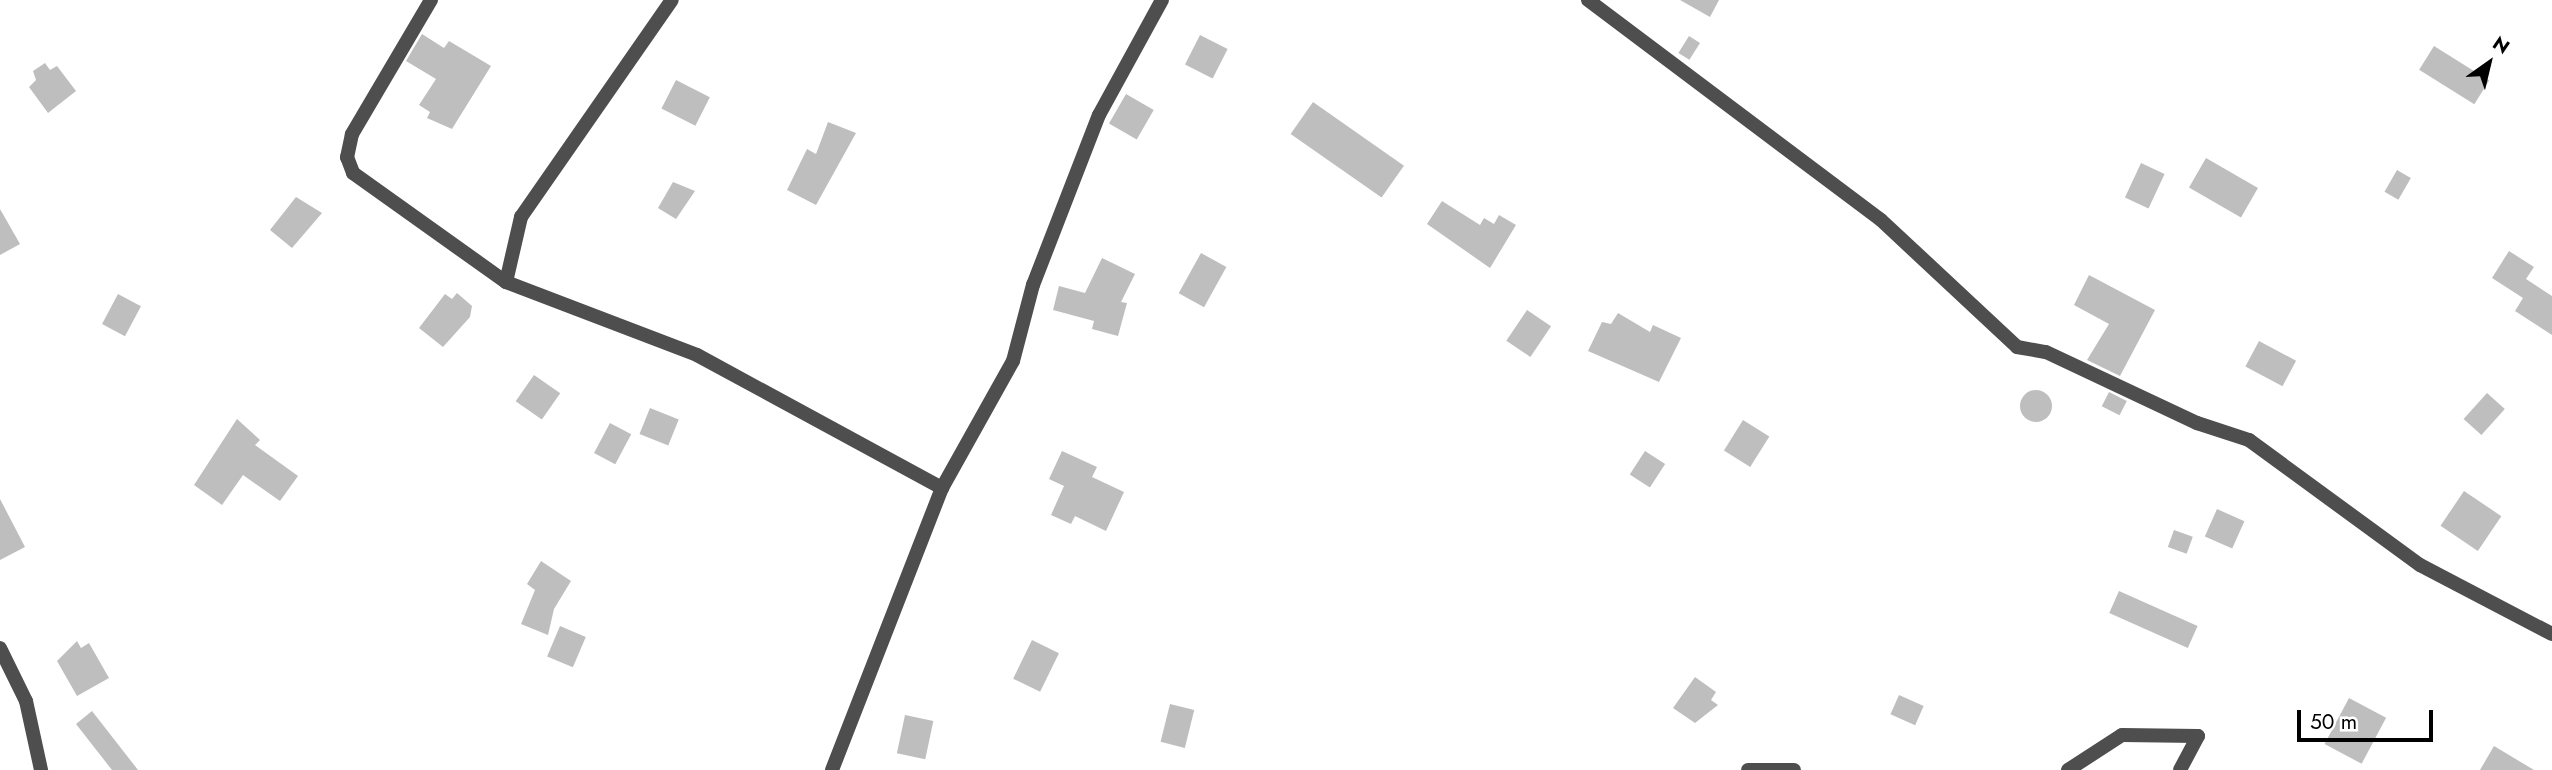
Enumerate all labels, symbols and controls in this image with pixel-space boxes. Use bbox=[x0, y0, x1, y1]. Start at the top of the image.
north arrow bbox=[2454, 28, 2524, 98]
text: N bbox=[2487, 30, 2515, 61]
scale bar bbox=[2300, 696, 2436, 740]
text: 50 m bbox=[2310, 707, 2357, 737]

